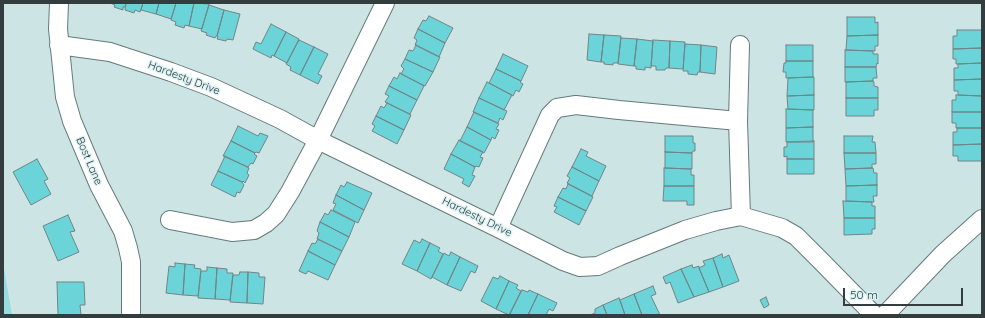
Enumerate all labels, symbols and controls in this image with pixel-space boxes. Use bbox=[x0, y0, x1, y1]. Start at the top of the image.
street label: Hardesty Drive bbox=[146, 58, 222, 98]
street label: Bost Lane bbox=[73, 135, 105, 187]
street label: Hardesty Drive bbox=[440, 194, 514, 240]
scale bar bbox=[845, 280, 965, 306]
text: 50 m bbox=[850, 287, 878, 302]

